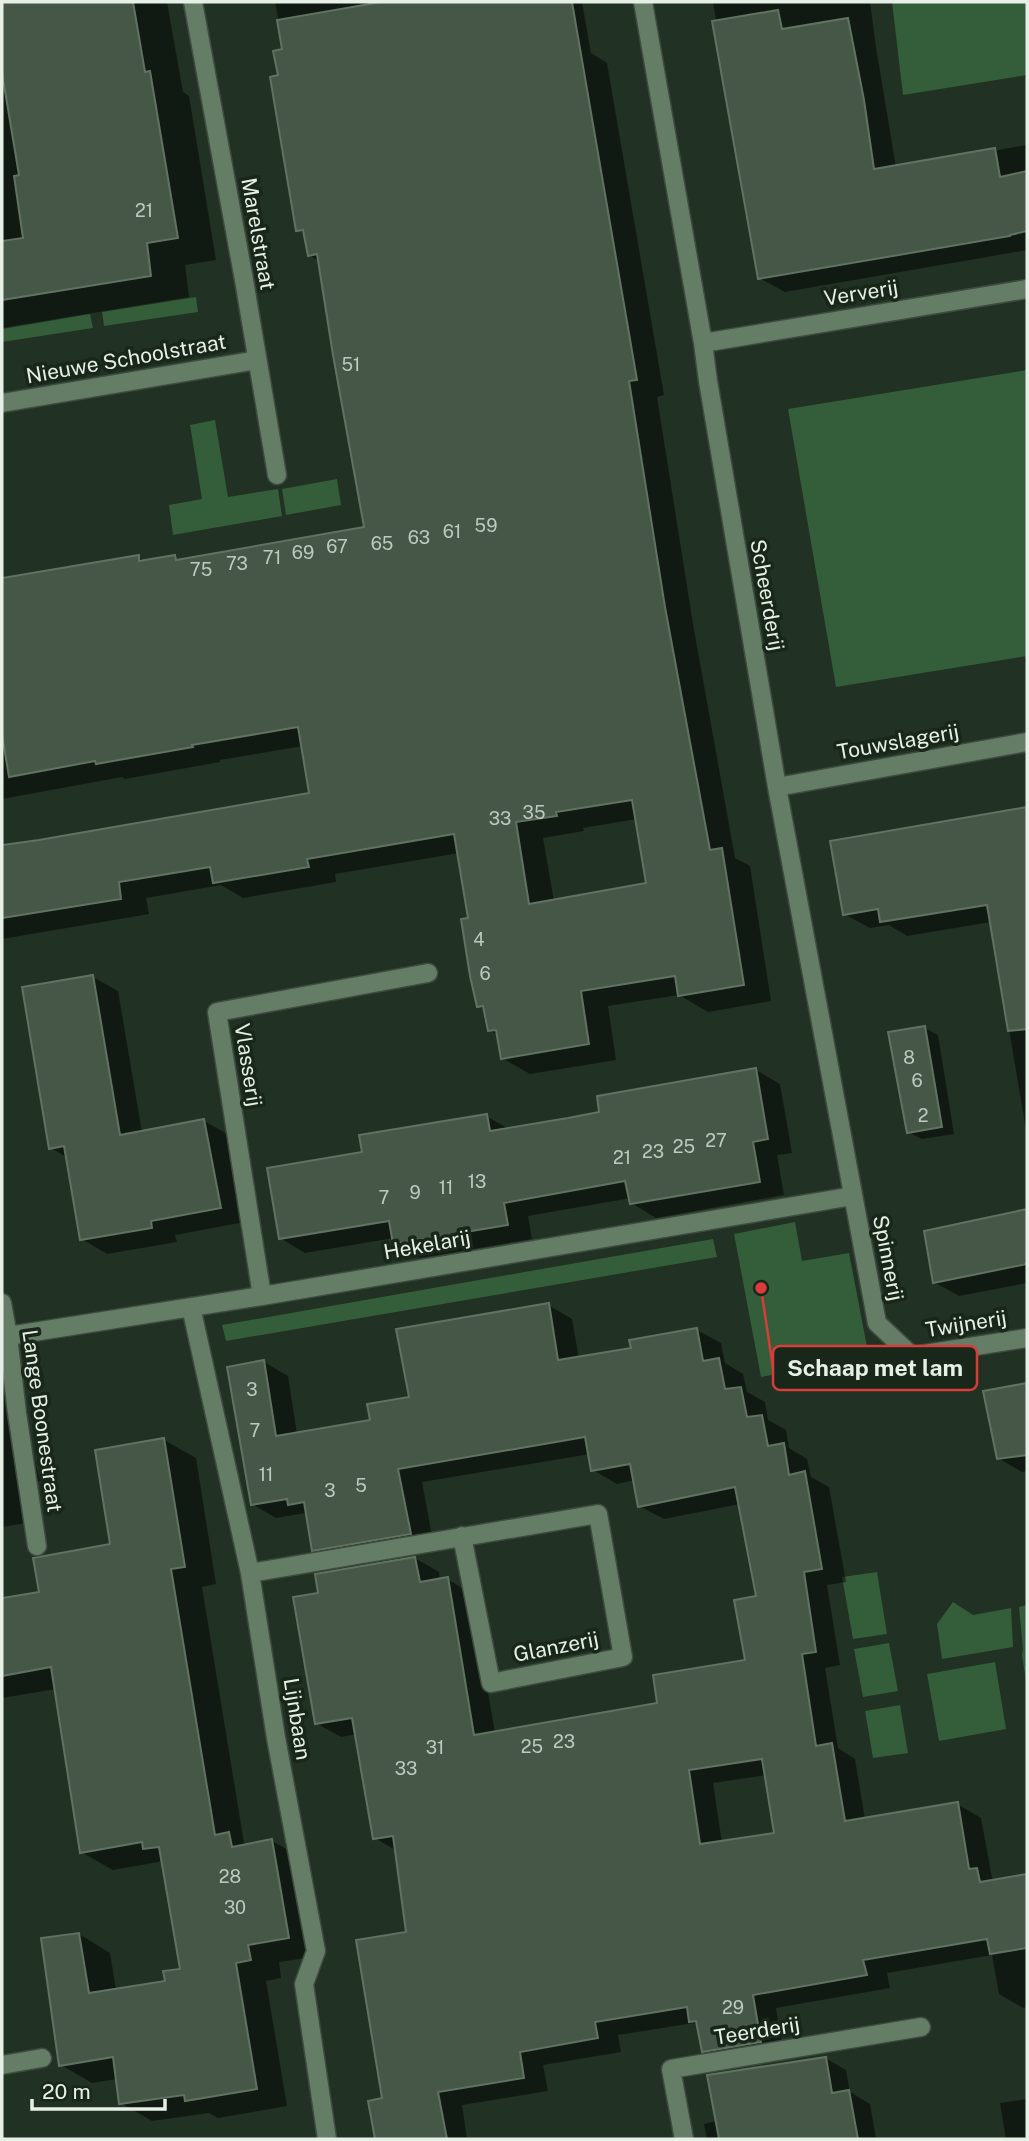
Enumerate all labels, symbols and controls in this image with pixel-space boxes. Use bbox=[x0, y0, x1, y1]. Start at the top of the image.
street label: Marelstraat bbox=[236, 176, 281, 292]
house number: 21 bbox=[135, 200, 153, 221]
street label: Ververij bbox=[822, 274, 900, 311]
street label: Nieuwe Schoolstraat bbox=[24, 329, 228, 388]
house number: 51 bbox=[342, 354, 360, 375]
house number: 59 bbox=[475, 515, 497, 536]
house number: 61 bbox=[443, 521, 461, 542]
house number: 63 bbox=[408, 527, 430, 548]
house number: 65 bbox=[371, 533, 393, 554]
house number: 67 bbox=[326, 536, 348, 557]
street label: Scheerderij bbox=[745, 537, 790, 653]
house number: 69 bbox=[292, 542, 314, 563]
house number: 71 bbox=[263, 547, 281, 568]
house number: 73 bbox=[226, 553, 248, 574]
house number: 75 bbox=[190, 559, 212, 580]
street label: Touwslagerij bbox=[835, 718, 961, 765]
house number: 35 bbox=[523, 802, 545, 823]
house number: 33 bbox=[489, 808, 511, 829]
house number: 4 bbox=[473, 929, 485, 950]
house number: 6 bbox=[479, 963, 491, 984]
street label: Vlasserij bbox=[230, 1022, 267, 1108]
house number: 8 bbox=[903, 1047, 915, 1068]
house number: 6 bbox=[911, 1070, 923, 1091]
house number: 2 bbox=[918, 1105, 928, 1126]
house number: 27 bbox=[705, 1130, 727, 1151]
house number: 25 bbox=[673, 1136, 695, 1157]
house number: 23 bbox=[642, 1141, 664, 1162]
house number: 21 bbox=[613, 1147, 631, 1168]
house number: 13 bbox=[468, 1171, 486, 1192]
house number: 11 bbox=[439, 1177, 453, 1198]
house number: 9 bbox=[409, 1182, 421, 1203]
house number: 7 bbox=[379, 1187, 389, 1208]
street label: Spinnerij bbox=[868, 1213, 909, 1303]
street label: Hekelarij bbox=[381, 1225, 472, 1264]
street label: Twijnerij bbox=[924, 1305, 1008, 1342]
street label: Lange Boonestraat bbox=[17, 1328, 68, 1514]
callout: Schaap met lam bbox=[773, 1346, 977, 1390]
text: Schaap met lam bbox=[787, 1354, 963, 1381]
house number: 3 bbox=[246, 1379, 258, 1400]
house number: 7 bbox=[250, 1420, 260, 1441]
house number: 11 bbox=[259, 1464, 273, 1485]
house number: 5 bbox=[355, 1475, 367, 1496]
house number: 3 bbox=[324, 1480, 336, 1501]
street label: Glanzerij bbox=[511, 1626, 601, 1667]
street label: Lijnbaan bbox=[279, 1676, 316, 1762]
house number: 23 bbox=[553, 1731, 575, 1752]
house number: 25 bbox=[521, 1736, 543, 1757]
house number: 31 bbox=[426, 1737, 444, 1758]
house number: 33 bbox=[395, 1758, 417, 1779]
house number: 28 bbox=[219, 1866, 241, 1887]
house number: 30 bbox=[224, 1897, 246, 1918]
house number: 29 bbox=[722, 1997, 744, 2018]
street label: Teerderij bbox=[712, 2011, 801, 2050]
scale bar bbox=[32, 2068, 164, 2112]
text: 20 m bbox=[42, 2079, 91, 2104]

